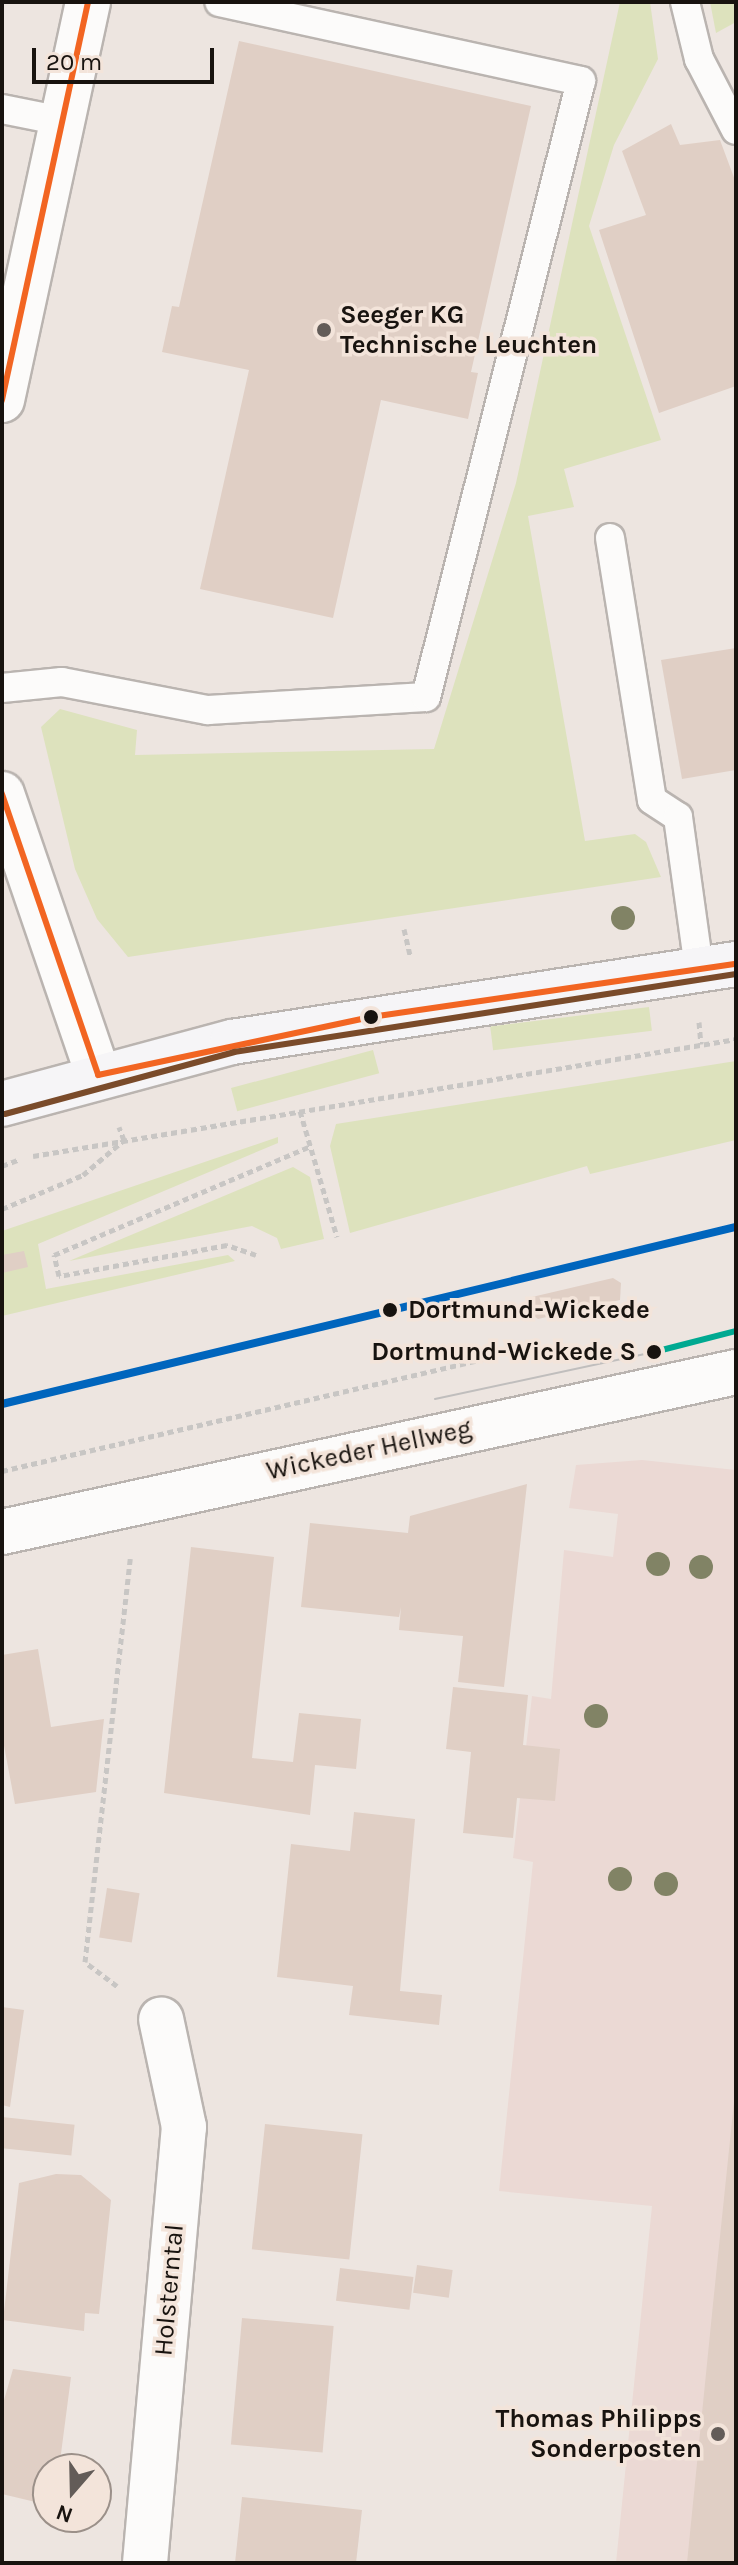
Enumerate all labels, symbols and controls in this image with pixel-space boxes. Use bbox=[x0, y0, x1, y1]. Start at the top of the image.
scale bar bbox=[36, 32, 218, 82]
text: 20 m bbox=[46, 48, 102, 76]
place label: Seeger KG Technische Leuchten bbox=[340, 299, 597, 360]
marker: Seeger KG Technische Leuchten bbox=[315, 321, 333, 339]
unlabelled marker bbox=[363, 1009, 379, 1025]
place label: Dortmund-Wickede bbox=[408, 1294, 650, 1326]
marker: Dortmund-Wickede bbox=[379, 1299, 401, 1321]
place label: Dortmund-Wickede S bbox=[371, 1336, 636, 1368]
marker: Dortmund-Wickede S bbox=[643, 1341, 665, 1363]
street label: Wickeder Hellweg bbox=[264, 1413, 474, 1487]
street label: Holsterntal bbox=[148, 2223, 190, 2357]
place label: Thomas Philipps Sonderposten bbox=[495, 2403, 702, 2464]
marker: Thomas Philipps Sonderposten bbox=[709, 2425, 727, 2443]
north arrow bbox=[32, 2453, 112, 2533]
text: N bbox=[53, 2499, 76, 2529]

